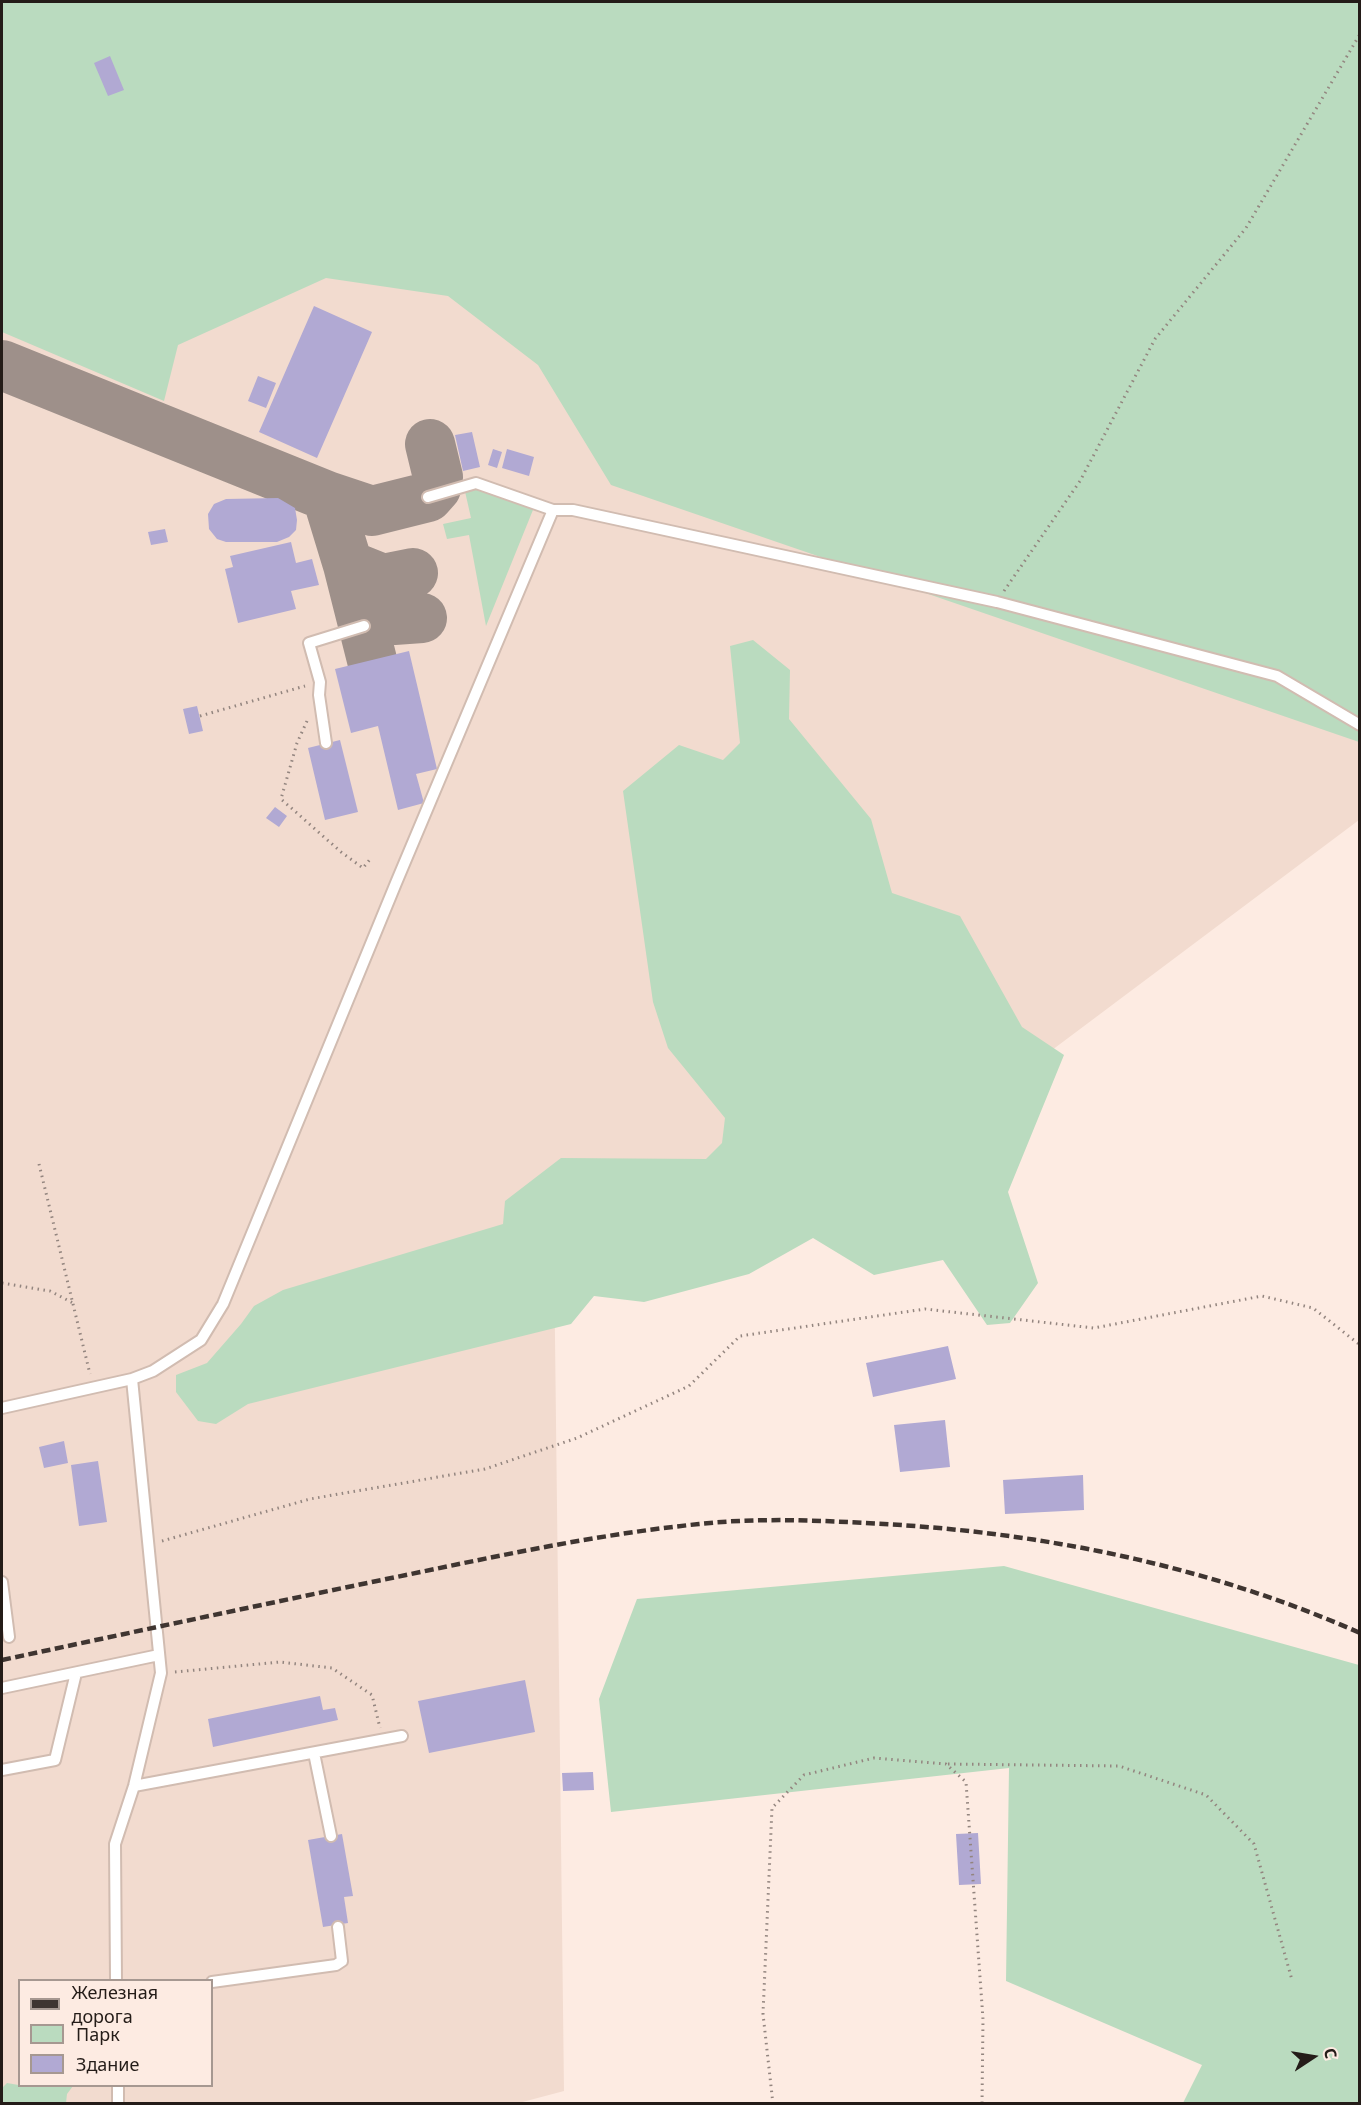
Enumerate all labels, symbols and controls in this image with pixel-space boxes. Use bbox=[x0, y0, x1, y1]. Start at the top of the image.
legend bbox=[18, 1979, 213, 2087]
text: Железная дорога bbox=[72, 1980, 158, 2028]
text: Парк bbox=[76, 2022, 120, 2046]
north arrow bbox=[1283, 2027, 1343, 2087]
text: С bbox=[1319, 2046, 1342, 2061]
text: Здание bbox=[76, 2052, 139, 2076]

